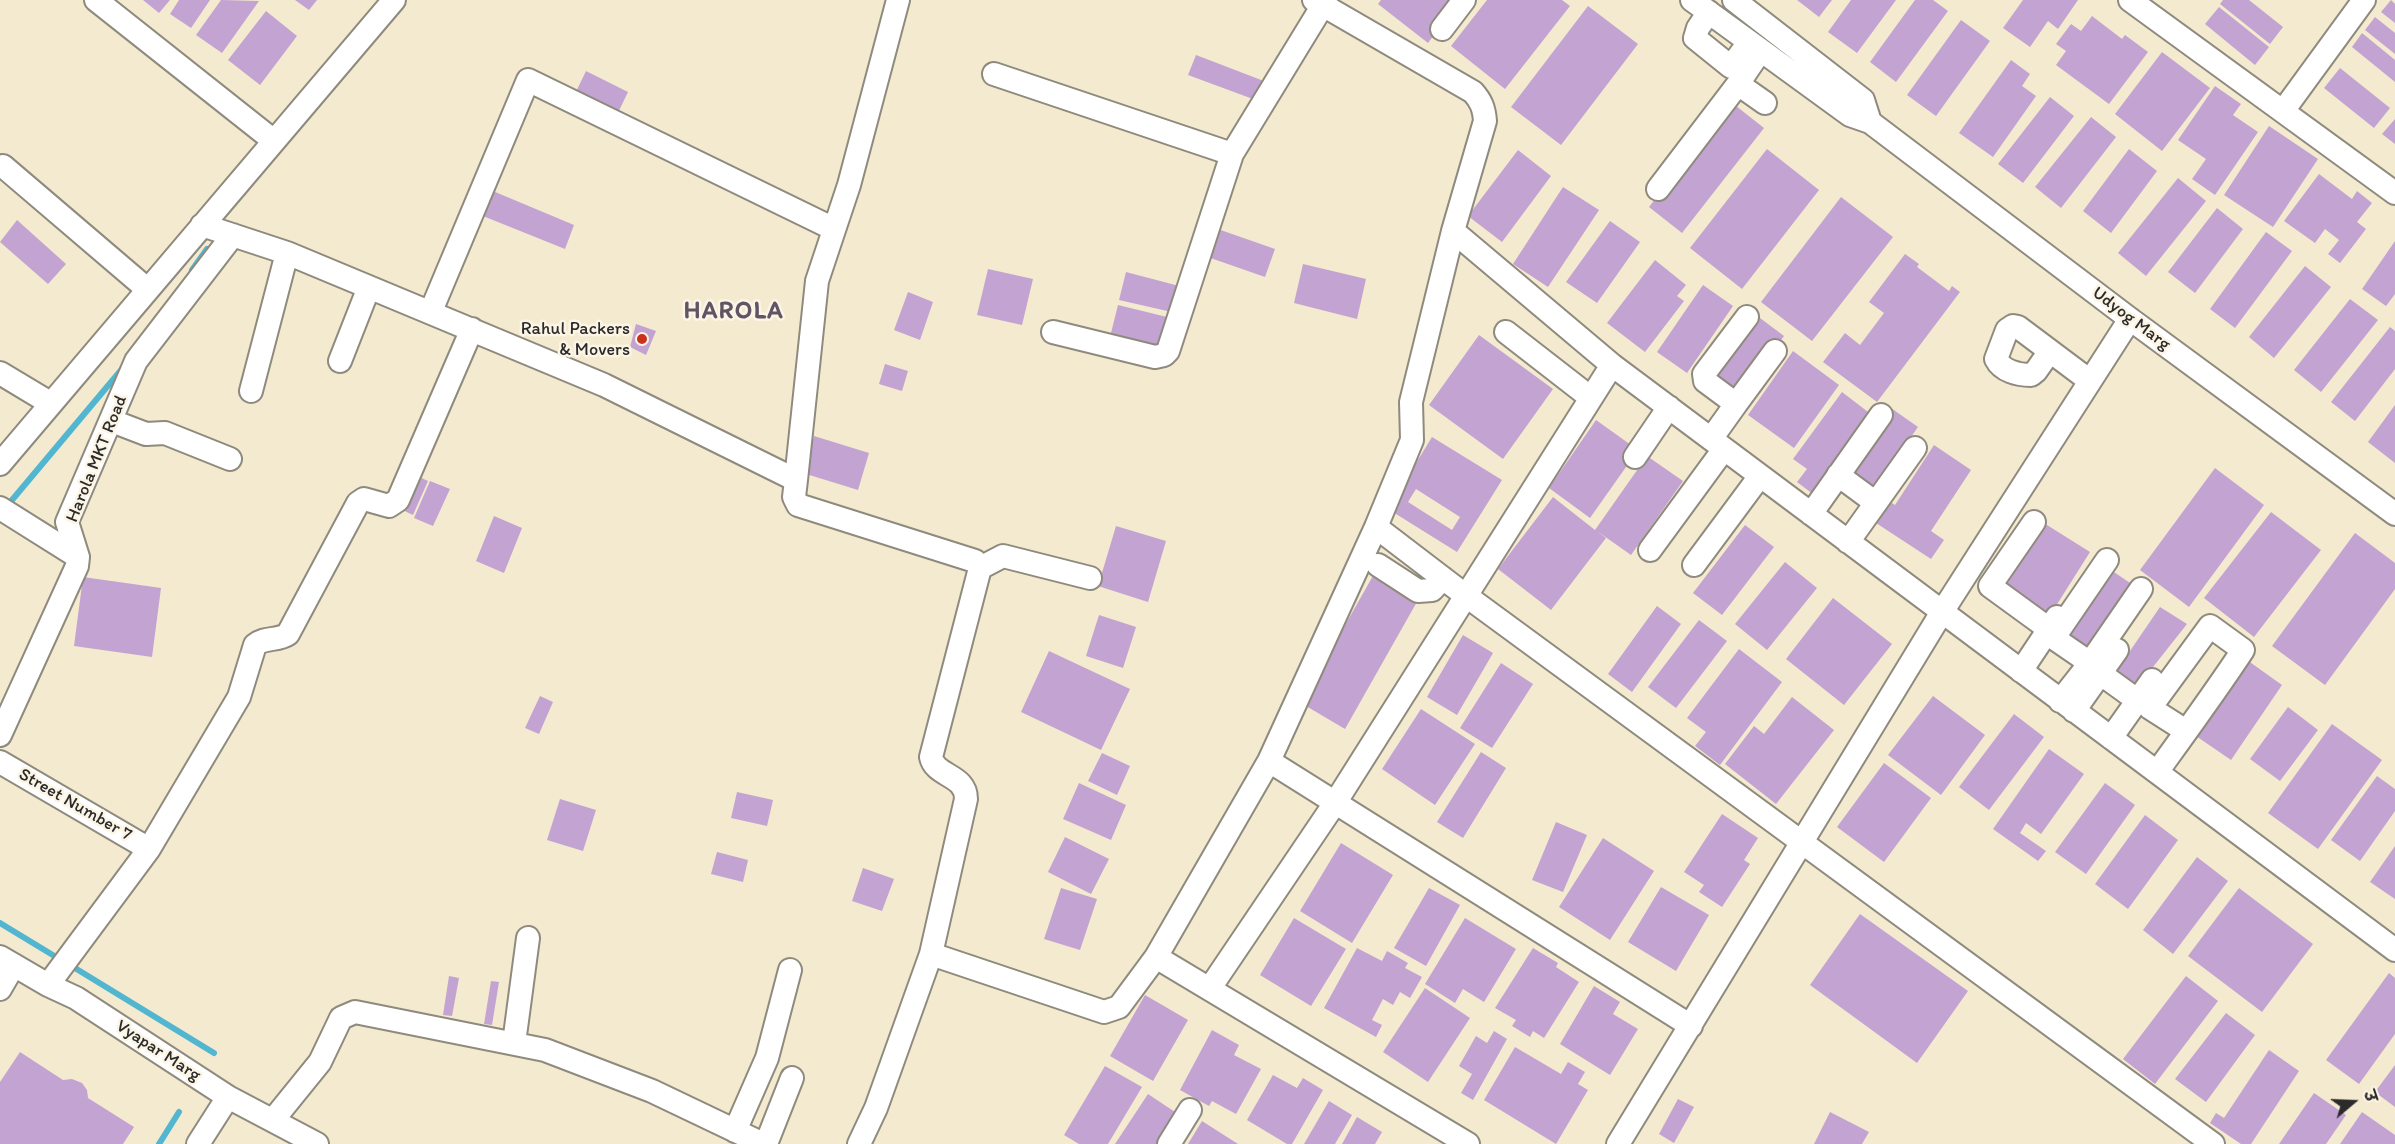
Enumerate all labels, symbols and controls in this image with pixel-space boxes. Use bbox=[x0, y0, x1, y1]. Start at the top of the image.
street label: Udyog Marg bbox=[2088, 283, 2174, 355]
district label: HAROLA bbox=[684, 298, 784, 326]
place label: Rahul Packers & Movers bbox=[521, 318, 630, 360]
marker: Rahul Packers & Movers bbox=[635, 332, 649, 346]
street label: Harola MKT Road bbox=[62, 392, 132, 526]
street label: Street Number 7 bbox=[15, 764, 135, 846]
street label: Vyapar Marg bbox=[111, 1016, 205, 1086]
north arrow bbox=[2323, 1072, 2383, 1132]
text: उ bbox=[2360, 1088, 2381, 1104]

